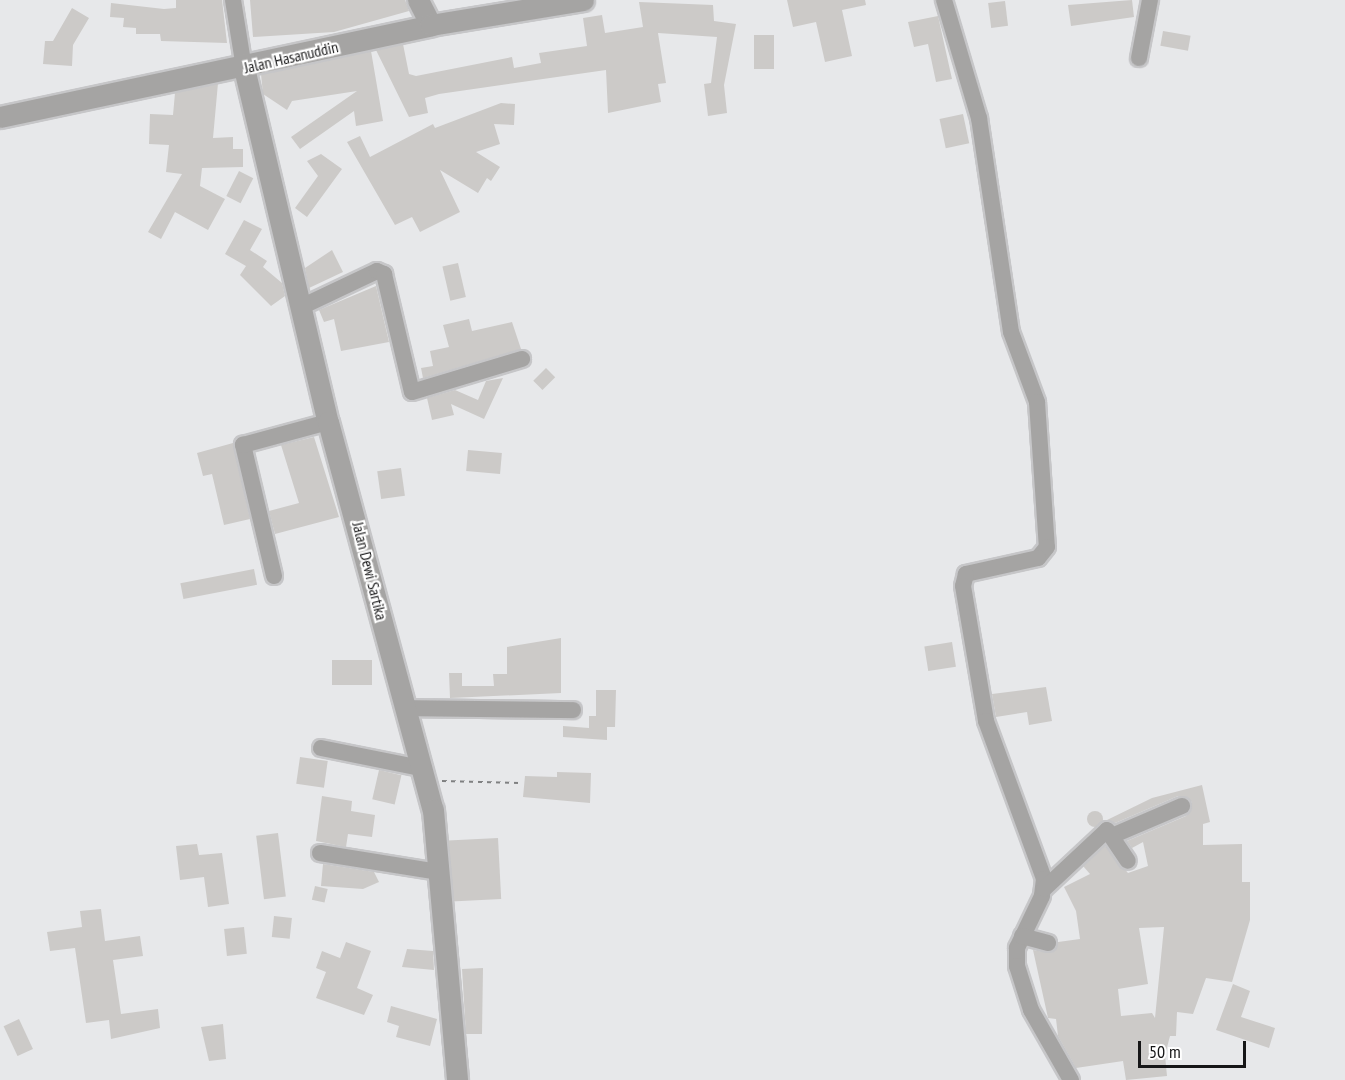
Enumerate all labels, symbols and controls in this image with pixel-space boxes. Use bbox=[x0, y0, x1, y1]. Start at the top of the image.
street label: Jalan Hasanuddin bbox=[242, 37, 340, 77]
street label: Jalan Dewi Sartika bbox=[349, 520, 391, 622]
scale bar bbox=[1141, 1029, 1249, 1067]
text: 50 m bbox=[1149, 1040, 1181, 1063]

